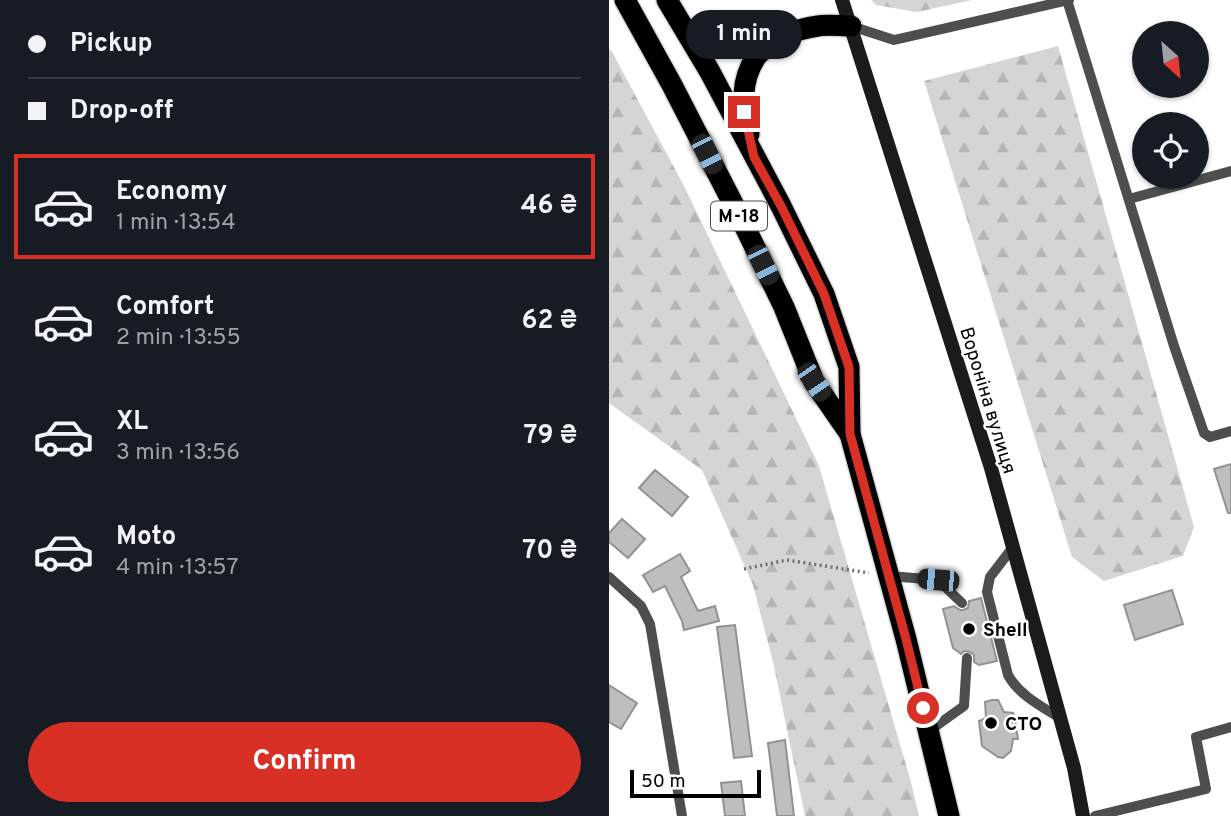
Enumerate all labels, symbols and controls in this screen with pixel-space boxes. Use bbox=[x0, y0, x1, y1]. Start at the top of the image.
callout: 1 min bbox=[686, 10, 802, 60]
text: 1 min bbox=[716, 20, 772, 49]
north arrow bbox=[1132, 21, 1209, 98]
map controls bbox=[1132, 21, 1209, 189]
text: Pickup bbox=[70, 28, 153, 61]
text: Drop-off bbox=[70, 95, 173, 128]
route end bbox=[728, 96, 760, 128]
button: locate bbox=[1132, 112, 1209, 189]
car bbox=[689, 131, 726, 177]
icon: car bbox=[32, 175, 95, 238]
text: Economy bbox=[116, 176, 227, 209]
text: 46 ₴ bbox=[521, 190, 577, 223]
road number: М-18 bbox=[711, 202, 767, 230]
text: 1 min · 13:54 bbox=[116, 209, 236, 238]
car bbox=[745, 242, 782, 288]
icon: car bbox=[32, 290, 95, 353]
text: Comfort bbox=[116, 291, 214, 324]
text: 62 ₴ bbox=[522, 305, 577, 338]
text: 2 min · 13:55 bbox=[116, 324, 241, 353]
street label: Вороніна вулиця bbox=[953, 324, 1021, 477]
car bbox=[794, 359, 835, 405]
icon: car bbox=[32, 405, 95, 468]
text: XL bbox=[116, 406, 148, 439]
text: 79 ₴ bbox=[523, 420, 577, 453]
text: 3 min · 13:56 bbox=[116, 439, 240, 468]
icon: car bbox=[32, 520, 95, 583]
text: Moto bbox=[116, 521, 176, 554]
text: 70 ₴ bbox=[522, 535, 577, 568]
text: 4 min · 13:57 bbox=[116, 554, 238, 583]
car bbox=[917, 568, 960, 592]
place label: Shell bbox=[983, 619, 1028, 643]
marker: Shell bbox=[961, 621, 977, 637]
route start bbox=[907, 692, 939, 724]
place label: СТО bbox=[1005, 713, 1042, 737]
marker: СТО bbox=[983, 715, 999, 731]
button: Confirm bbox=[28, 722, 581, 802]
scale bar bbox=[630, 767, 761, 799]
text: 50 m bbox=[641, 770, 686, 794]

